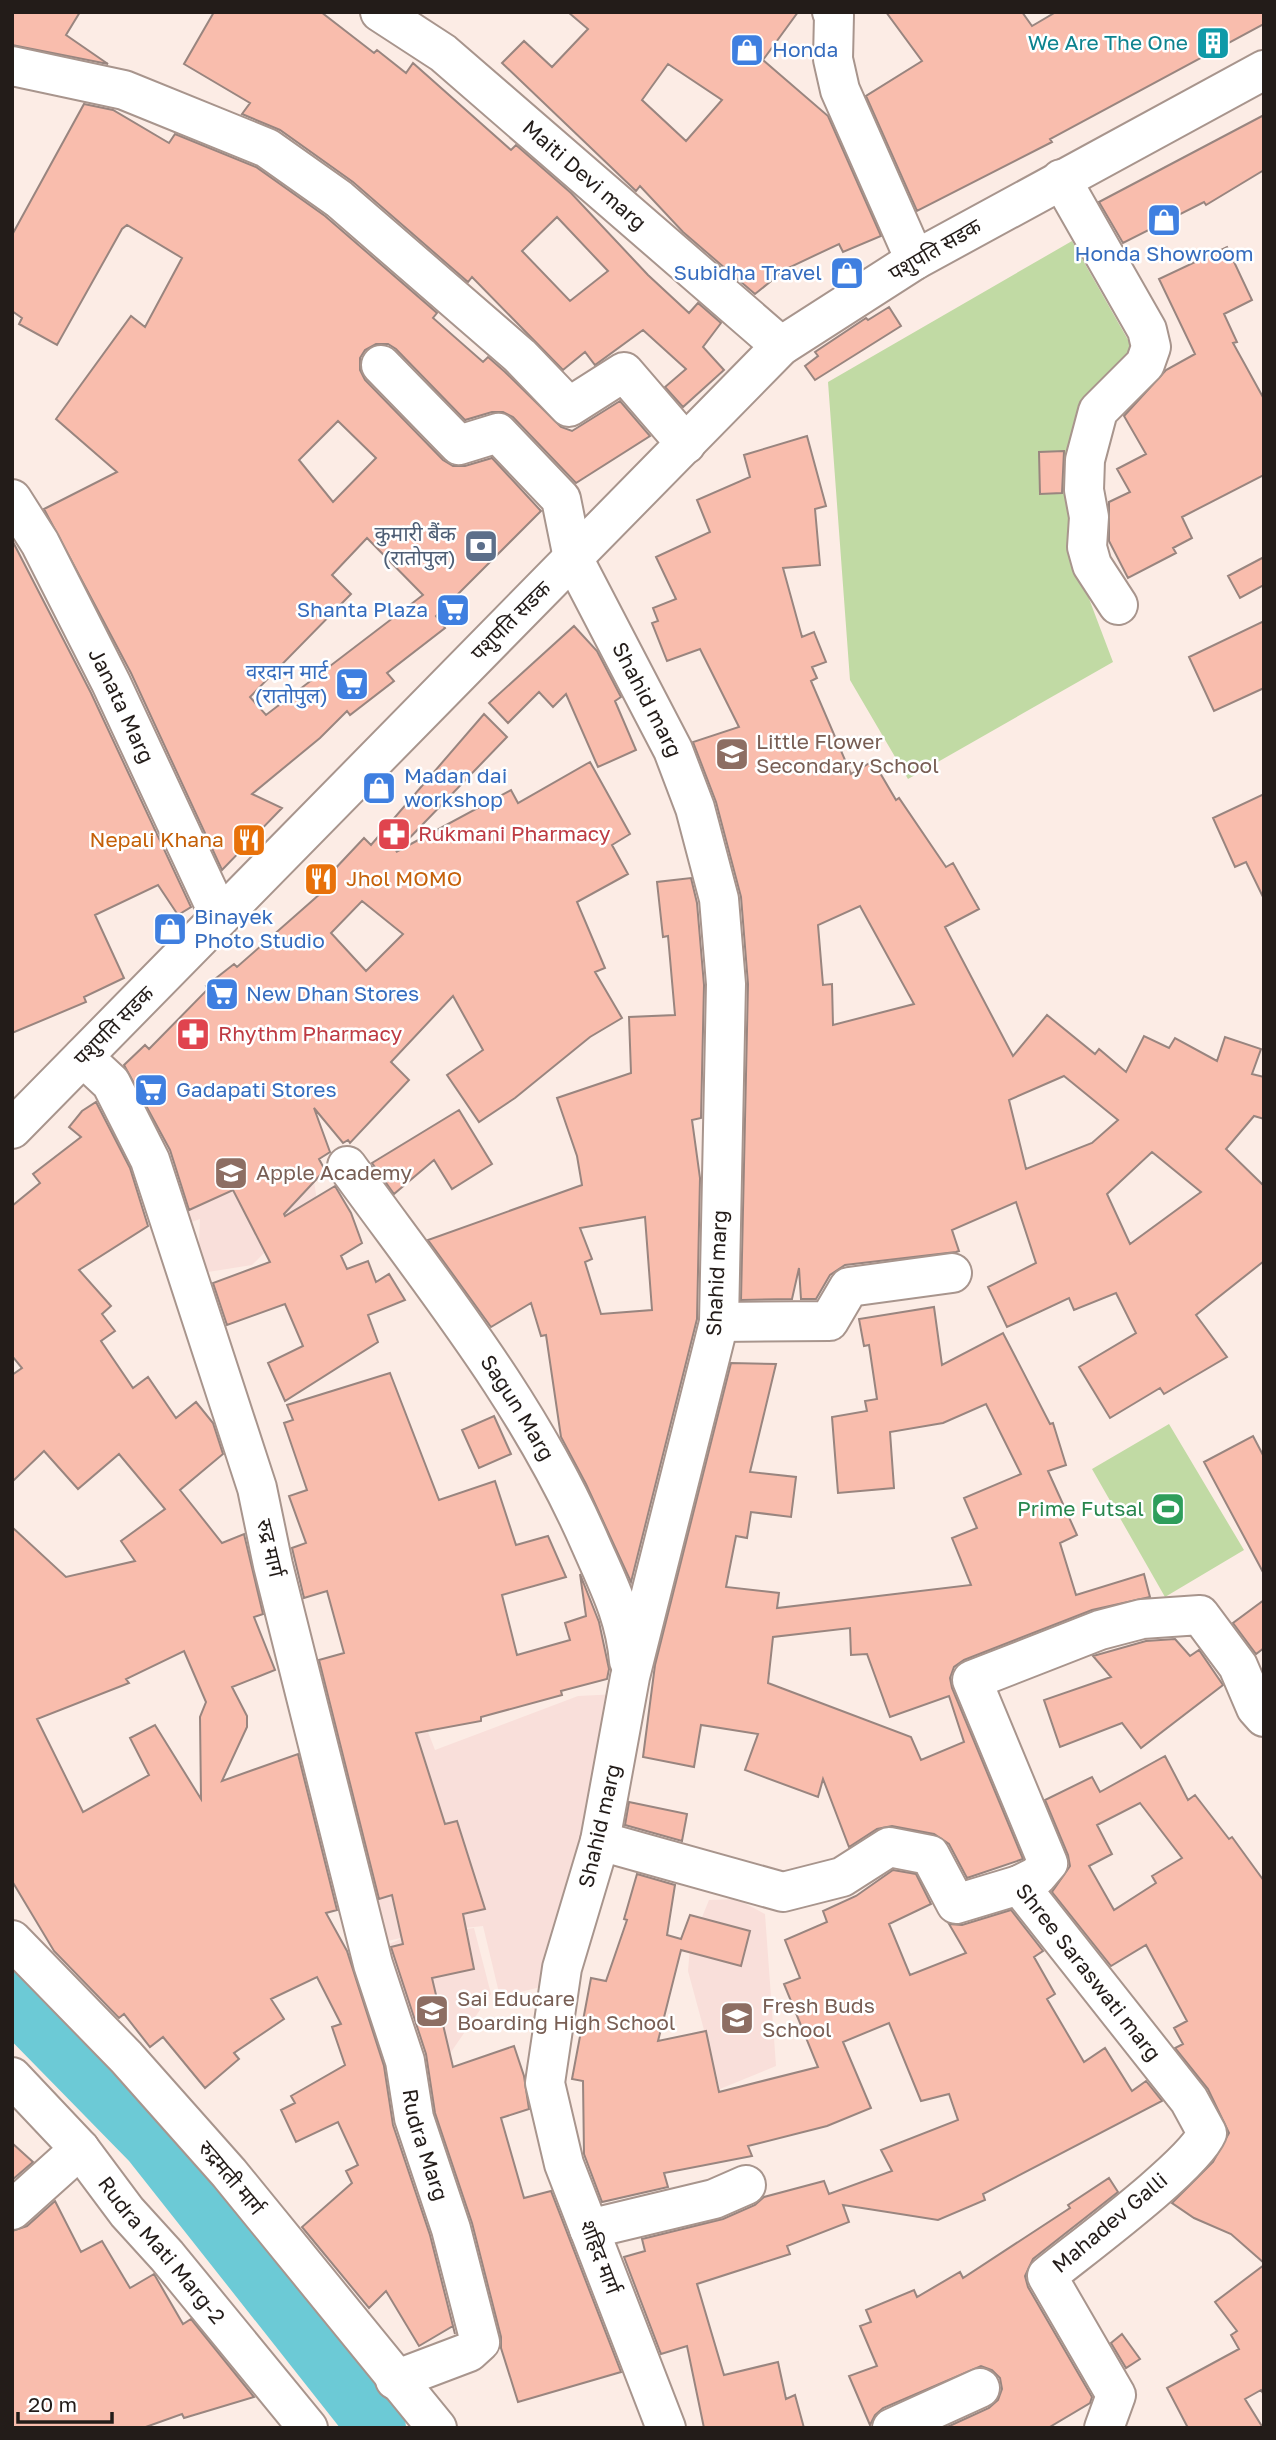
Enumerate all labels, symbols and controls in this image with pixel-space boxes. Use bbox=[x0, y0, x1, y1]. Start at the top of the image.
building icon: We Are The One bbox=[1194, 24, 1232, 62]
place label: We Are The One bbox=[1028, 29, 1188, 55]
shop icon: Honda bbox=[728, 31, 766, 69]
place label: Honda bbox=[772, 36, 838, 62]
street label: Maiti Devi marg bbox=[518, 114, 652, 235]
shop icon: Honda Showroom bbox=[1145, 201, 1183, 239]
street label: पशुपति सडक bbox=[884, 212, 987, 287]
place label: Honda Showroom bbox=[1074, 240, 1254, 266]
shop icon: Subidha Travel bbox=[828, 254, 866, 292]
place label: Subidha Travel bbox=[674, 259, 822, 285]
place label: कुमारी बैंक (रातोपुल) bbox=[374, 520, 457, 571]
bank icon: कुमारी बैंक (रातोपुल) bbox=[462, 527, 500, 565]
street label: पशुपति सडक bbox=[465, 574, 557, 666]
supermarket icon: Shanta Plaza bbox=[434, 591, 472, 629]
place label: Shanta Plaza bbox=[297, 596, 428, 622]
street label: Shahid marg bbox=[607, 637, 688, 761]
street label: Janata Marg bbox=[83, 643, 160, 767]
place label: वरदान मार्ट (रातोपुल) bbox=[246, 658, 329, 709]
supermarket icon: वरदान मार्ट (रातोपुल) bbox=[333, 665, 371, 703]
place label: Little Flower Secondary School bbox=[756, 728, 939, 778]
school or university icon: Little Flower Secondary School bbox=[713, 735, 751, 773]
place label: Madan dai workshop bbox=[404, 762, 507, 812]
shop icon: Madan dai workshop bbox=[360, 769, 398, 807]
pharmacy icon: Rukmani Pharmacy bbox=[375, 815, 413, 853]
place label: Rukmani Pharmacy bbox=[418, 820, 611, 846]
restaurant icon: Nepali Khana bbox=[230, 821, 268, 859]
place label: Nepali Khana bbox=[89, 826, 224, 852]
restaurant icon: Jhol MOMO bbox=[302, 860, 340, 898]
place label: Jhol MOMO bbox=[346, 865, 462, 891]
place label: Binayek Photo Studio bbox=[194, 903, 325, 953]
shop icon: Binayek Photo Studio bbox=[151, 910, 189, 948]
supermarket icon: New Dhan Stores bbox=[203, 975, 241, 1013]
street label: पशुपति सडक bbox=[68, 979, 160, 1071]
place label: New Dhan Stores bbox=[246, 980, 419, 1006]
pharmacy icon: Rhythm Pharmacy bbox=[174, 1015, 212, 1053]
place label: Rhythm Pharmacy bbox=[218, 1020, 403, 1046]
supermarket icon: Gadapati Stores bbox=[132, 1071, 170, 1109]
place label: Gadapati Stores bbox=[176, 1076, 337, 1102]
school or university icon: Apple Academy bbox=[212, 1154, 250, 1192]
place label: Apple Academy bbox=[256, 1159, 412, 1185]
street label: Shahid marg bbox=[700, 1209, 732, 1337]
street label: Sagun Marg bbox=[475, 1349, 561, 1465]
sports icon: Prime Futsal bbox=[1149, 1490, 1187, 1528]
place label: Prime Futsal bbox=[1017, 1495, 1144, 1521]
street label: रुद्र मार्ग bbox=[252, 1516, 291, 1580]
street label: Shahid marg bbox=[572, 1761, 626, 1890]
street label: Shree Saraswati marg bbox=[1011, 1878, 1167, 2066]
place label: Sai Educare Boarding High School bbox=[457, 1985, 676, 2035]
school or university icon: Sai Educare Boarding High School bbox=[413, 1992, 451, 2030]
place label: Fresh Buds School bbox=[762, 1992, 875, 2042]
school or university icon: Fresh Buds School bbox=[718, 1999, 756, 2037]
street label: Rudra Marg bbox=[398, 2087, 455, 2204]
street label: रुद्रमती मार्ग bbox=[193, 2135, 271, 2221]
street label: Mahadev Galli bbox=[1047, 2167, 1172, 2278]
street label: Rudra Mati Marg-2 bbox=[93, 2171, 231, 2329]
street label: शहिद मार्ग bbox=[575, 2216, 627, 2298]
scale bar bbox=[18, 2380, 112, 2424]
text: 20 m bbox=[28, 2391, 77, 2417]

